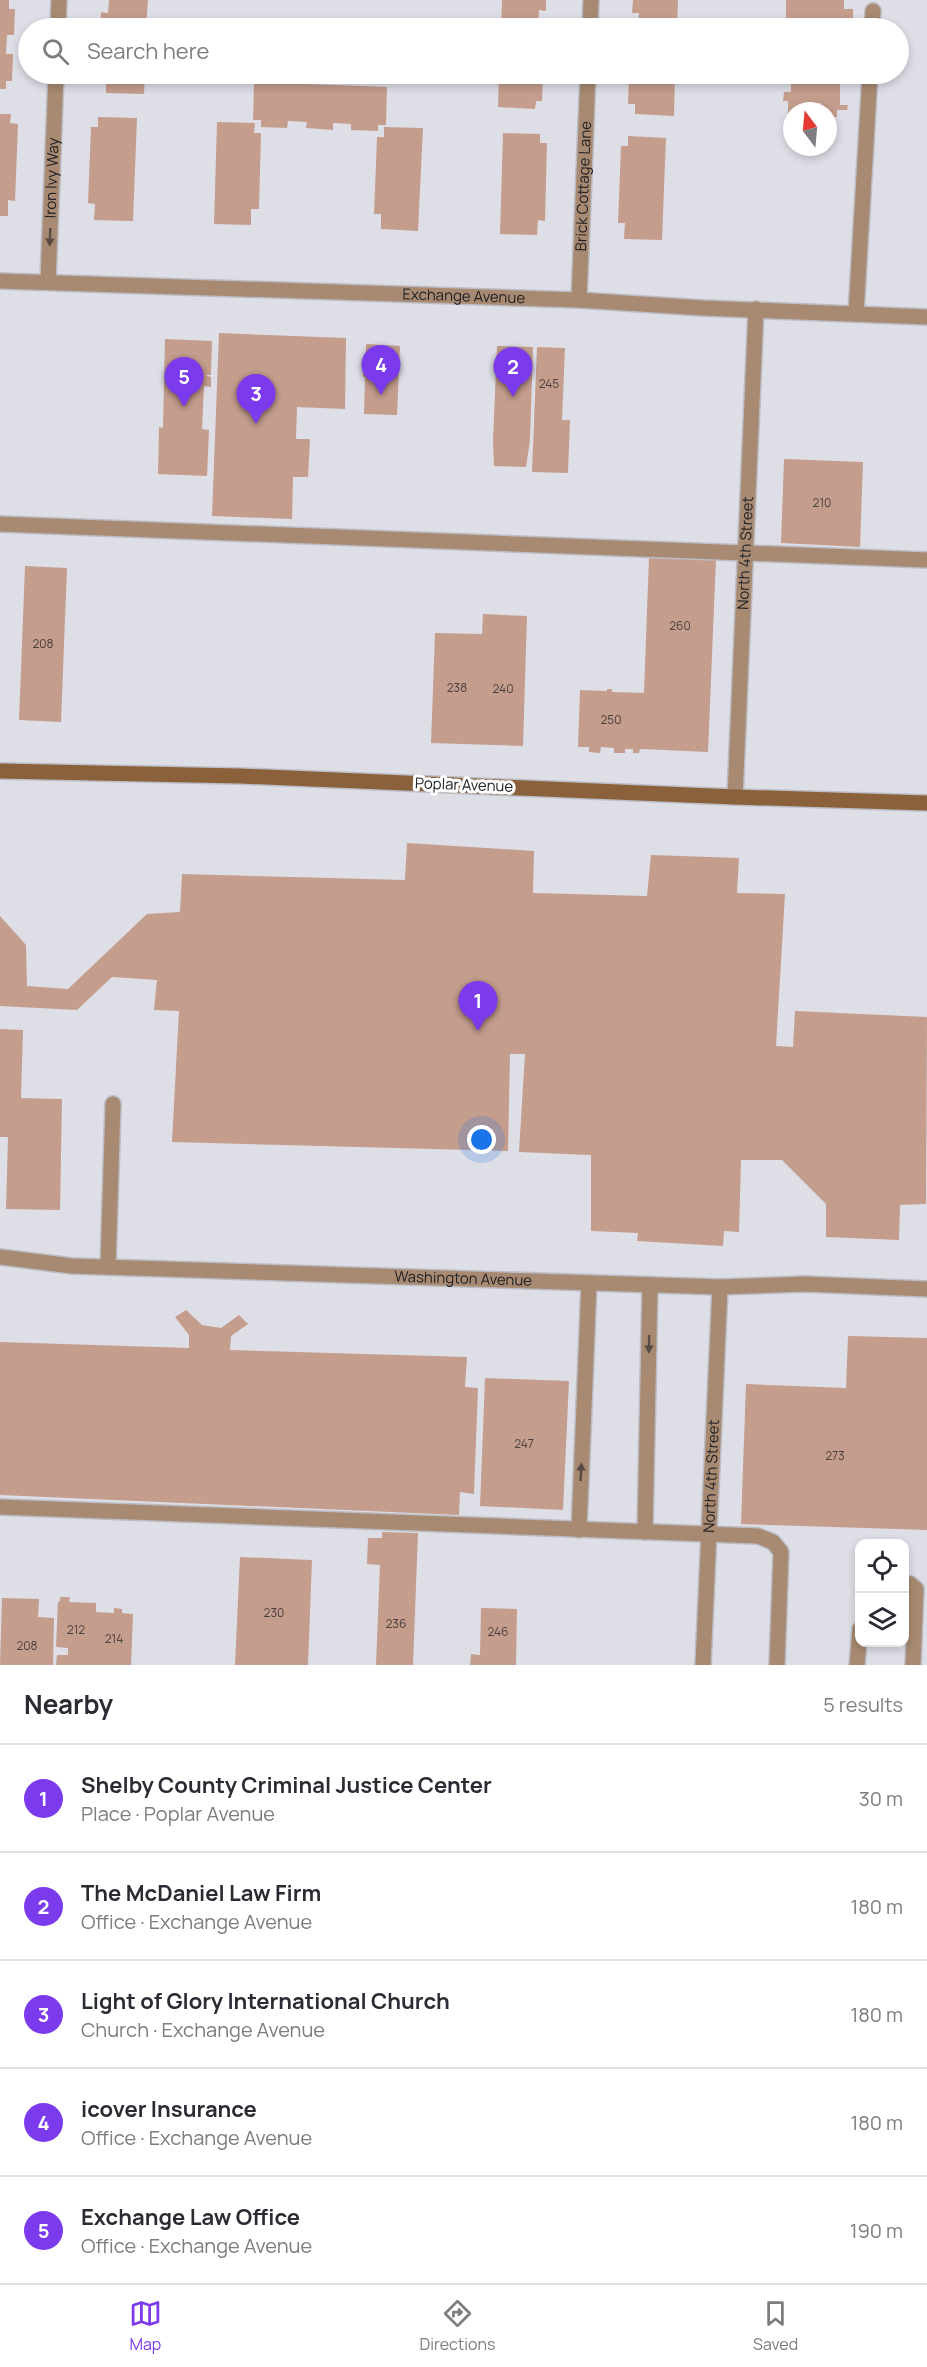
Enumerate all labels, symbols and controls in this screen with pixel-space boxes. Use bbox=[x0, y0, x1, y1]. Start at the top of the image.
search box bbox=[18, 18, 909, 84]
icon: search bbox=[39, 35, 72, 68]
text: Search here bbox=[87, 36, 209, 66]
north arrow bbox=[783, 102, 837, 156]
street label: Brick Cottage Lane bbox=[570, 120, 596, 252]
street label: Iron Ivy Way bbox=[39, 137, 64, 219]
one-way arrow bbox=[45, 227, 55, 246]
street label: Exchange Avenue bbox=[402, 283, 526, 308]
pin: 4 bbox=[362, 346, 400, 395]
pin: 2 bbox=[494, 348, 532, 397]
pin: 5 bbox=[164, 358, 204, 407]
pin: 3 bbox=[236, 374, 276, 424]
house number: 245 bbox=[539, 375, 559, 392]
house number: 210 bbox=[813, 494, 831, 511]
street label: North 4th Street bbox=[732, 496, 758, 610]
house number: 260 bbox=[669, 617, 691, 634]
house number: 208 bbox=[32, 635, 54, 652]
house number: 238 bbox=[447, 679, 467, 696]
house number: 240 bbox=[493, 680, 514, 697]
house number: 250 bbox=[600, 711, 622, 728]
street label: Poplar Avenue bbox=[415, 772, 514, 797]
pin: 1 bbox=[458, 982, 498, 1031]
your location bbox=[467, 1125, 496, 1154]
street label: Washington Avenue bbox=[394, 1265, 533, 1291]
one-way arrow bbox=[644, 1334, 654, 1353]
street label: North 4th Street bbox=[698, 1419, 724, 1533]
house number: 247 bbox=[514, 1435, 534, 1452]
house number: 273 bbox=[825, 1447, 845, 1464]
one-way arrow bbox=[577, 1462, 586, 1481]
map controls bbox=[855, 1539, 909, 1647]
button: locate bbox=[855, 1539, 909, 1593]
button: layers bbox=[855, 1593, 909, 1647]
house number: 230 bbox=[264, 1604, 284, 1621]
house number: 236 bbox=[386, 1615, 406, 1632]
house number: 212 bbox=[67, 1621, 85, 1638]
house number: 246 bbox=[487, 1623, 509, 1640]
house number: 214 bbox=[105, 1630, 123, 1647]
house number: 208 bbox=[16, 1637, 38, 1654]
text: Nearby bbox=[24, 1686, 113, 1722]
text: 5 results bbox=[823, 1691, 903, 1718]
text: Shelby County Criminal Justice Center bbox=[81, 1770, 492, 1800]
text: 1 bbox=[39, 1785, 48, 1812]
text: 30 m bbox=[859, 1785, 903, 1812]
text: Place · Poplar Avenue bbox=[81, 1800, 275, 1827]
text: The McDaniel Law Firm bbox=[81, 1878, 321, 1908]
text: 2 bbox=[38, 1893, 49, 1920]
text: 180 m bbox=[850, 1893, 903, 1920]
text: Office · Exchange Avenue bbox=[81, 1908, 312, 1935]
text: Light of Glory International Church bbox=[81, 1986, 450, 2016]
text: 3 bbox=[38, 2001, 49, 2028]
text: 180 m bbox=[850, 2001, 903, 2028]
text: Church · Exchange Avenue bbox=[81, 2016, 325, 2043]
text: icover Insurance bbox=[81, 2094, 257, 2124]
text: 4 bbox=[37, 2109, 50, 2136]
text: 180 m bbox=[850, 2109, 903, 2136]
text: Office · Exchange Avenue bbox=[81, 2124, 312, 2151]
text: Exchange Law Office bbox=[81, 2202, 300, 2232]
text: 5 bbox=[38, 2217, 49, 2244]
text: 190 m bbox=[850, 2217, 903, 2244]
text: Office · Exchange Avenue bbox=[81, 2232, 312, 2259]
tab: Map bbox=[129, 2297, 162, 2355]
tab: Directions bbox=[420, 2297, 495, 2355]
tab: Saved bbox=[753, 2297, 798, 2355]

